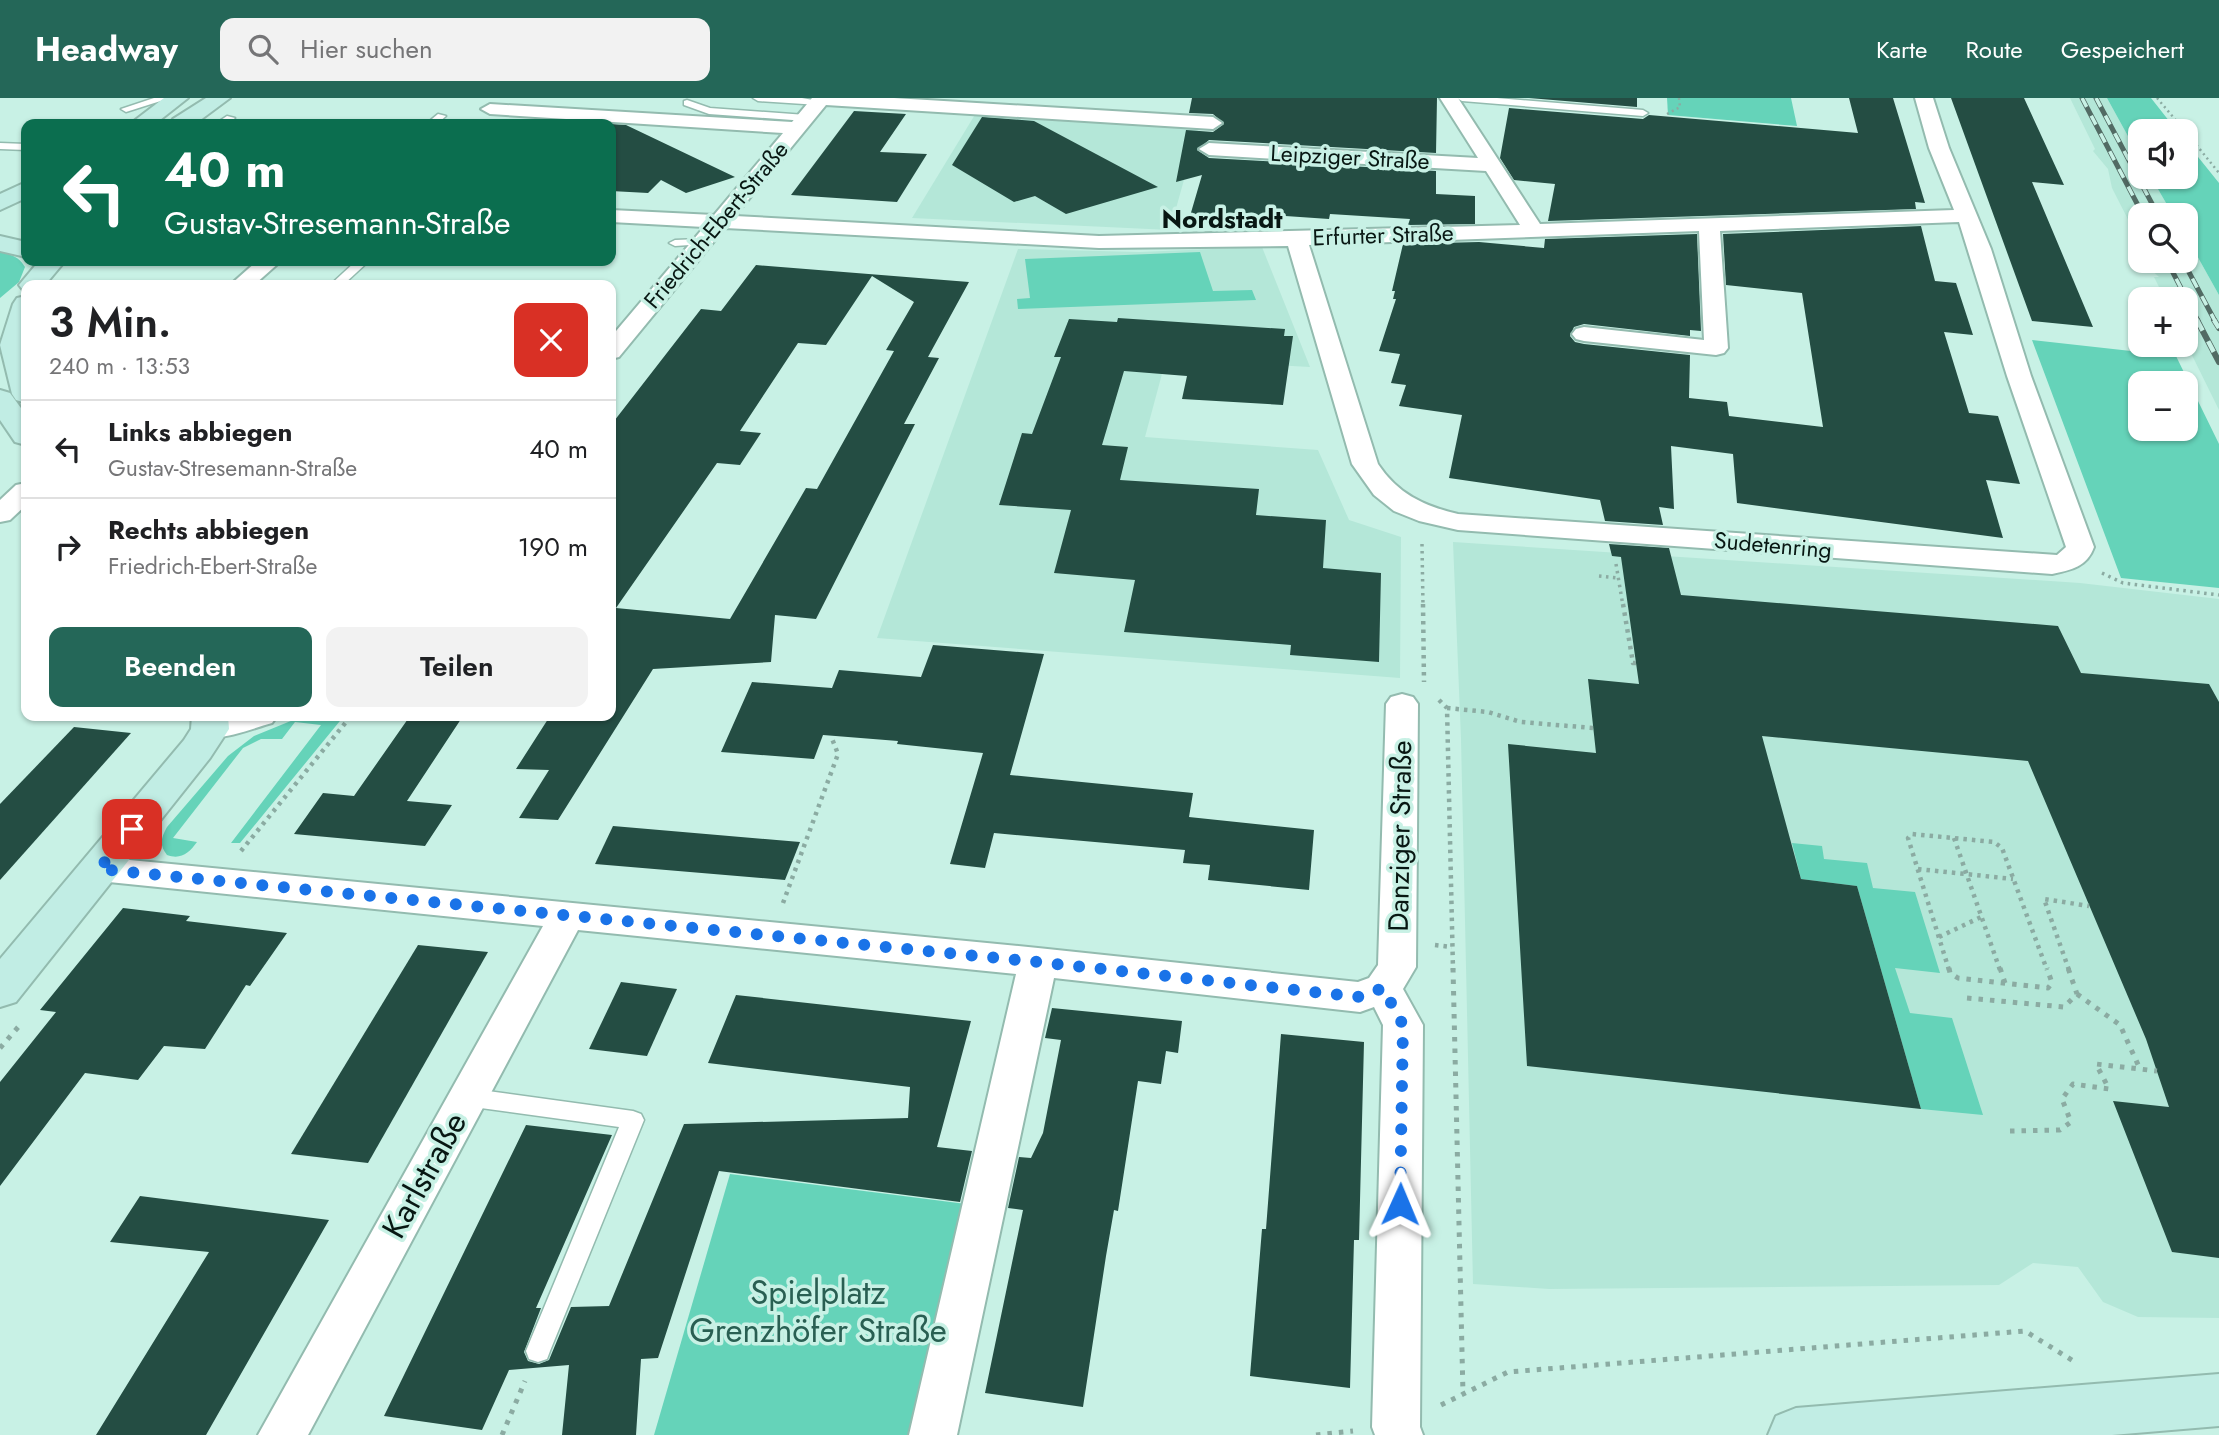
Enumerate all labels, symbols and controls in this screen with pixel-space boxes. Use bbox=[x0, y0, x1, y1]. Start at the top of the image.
search box bbox=[220, 18, 710, 81]
text: Headway bbox=[35, 26, 178, 73]
icon: search bbox=[244, 30, 282, 68]
text: Hier suchen bbox=[300, 30, 433, 68]
text: Karte bbox=[1876, 32, 1927, 67]
text: Route bbox=[1965, 32, 2023, 67]
text: Gespeichert bbox=[2061, 32, 2184, 67]
map controls bbox=[2128, 119, 2198, 441]
button: sound bbox=[2128, 119, 2198, 189]
street label: Friedrich-Ebert-Straße bbox=[636, 134, 796, 316]
text: 40 m bbox=[164, 135, 286, 205]
street label: Leipziger Straße bbox=[1270, 136, 1431, 178]
icon: left bbox=[49, 147, 140, 238]
text: Gustav-Stresemann-Straße bbox=[164, 200, 511, 246]
district label: Nordstadt bbox=[1161, 200, 1283, 238]
button: search bbox=[2128, 203, 2198, 273]
street label: Erfurter Straße bbox=[1312, 216, 1454, 254]
button: + bbox=[2128, 287, 2198, 357]
text: 3 Min. bbox=[49, 292, 171, 353]
button: close bbox=[514, 303, 588, 377]
text: 240 m · 13:53 bbox=[49, 349, 190, 383]
button: − bbox=[2128, 371, 2198, 441]
text: Links abbiegen bbox=[108, 413, 292, 451]
icon: left bbox=[49, 430, 87, 468]
text: 40 m bbox=[529, 430, 588, 468]
text: Gustav-Stresemann-Straße bbox=[108, 451, 357, 485]
text: Rechts abbiegen bbox=[108, 511, 309, 549]
street label: Sudetenring bbox=[1713, 523, 1833, 567]
icon: right bbox=[49, 528, 87, 566]
text: 190 m bbox=[518, 528, 588, 566]
text: Friedrich-Ebert-Straße bbox=[108, 549, 317, 583]
button: Beenden bbox=[49, 627, 312, 707]
button: Teilen bbox=[326, 627, 588, 707]
street label: Danziger Straße bbox=[1378, 740, 1422, 932]
pin bbox=[102, 799, 162, 859]
icon: arrive bbox=[113, 810, 151, 848]
street label: Karlstraße bbox=[370, 1103, 478, 1247]
position arrow bbox=[1363, 1167, 1437, 1241]
park label: Spielplatz Grenzhöfer Straße bbox=[689, 1269, 947, 1354]

